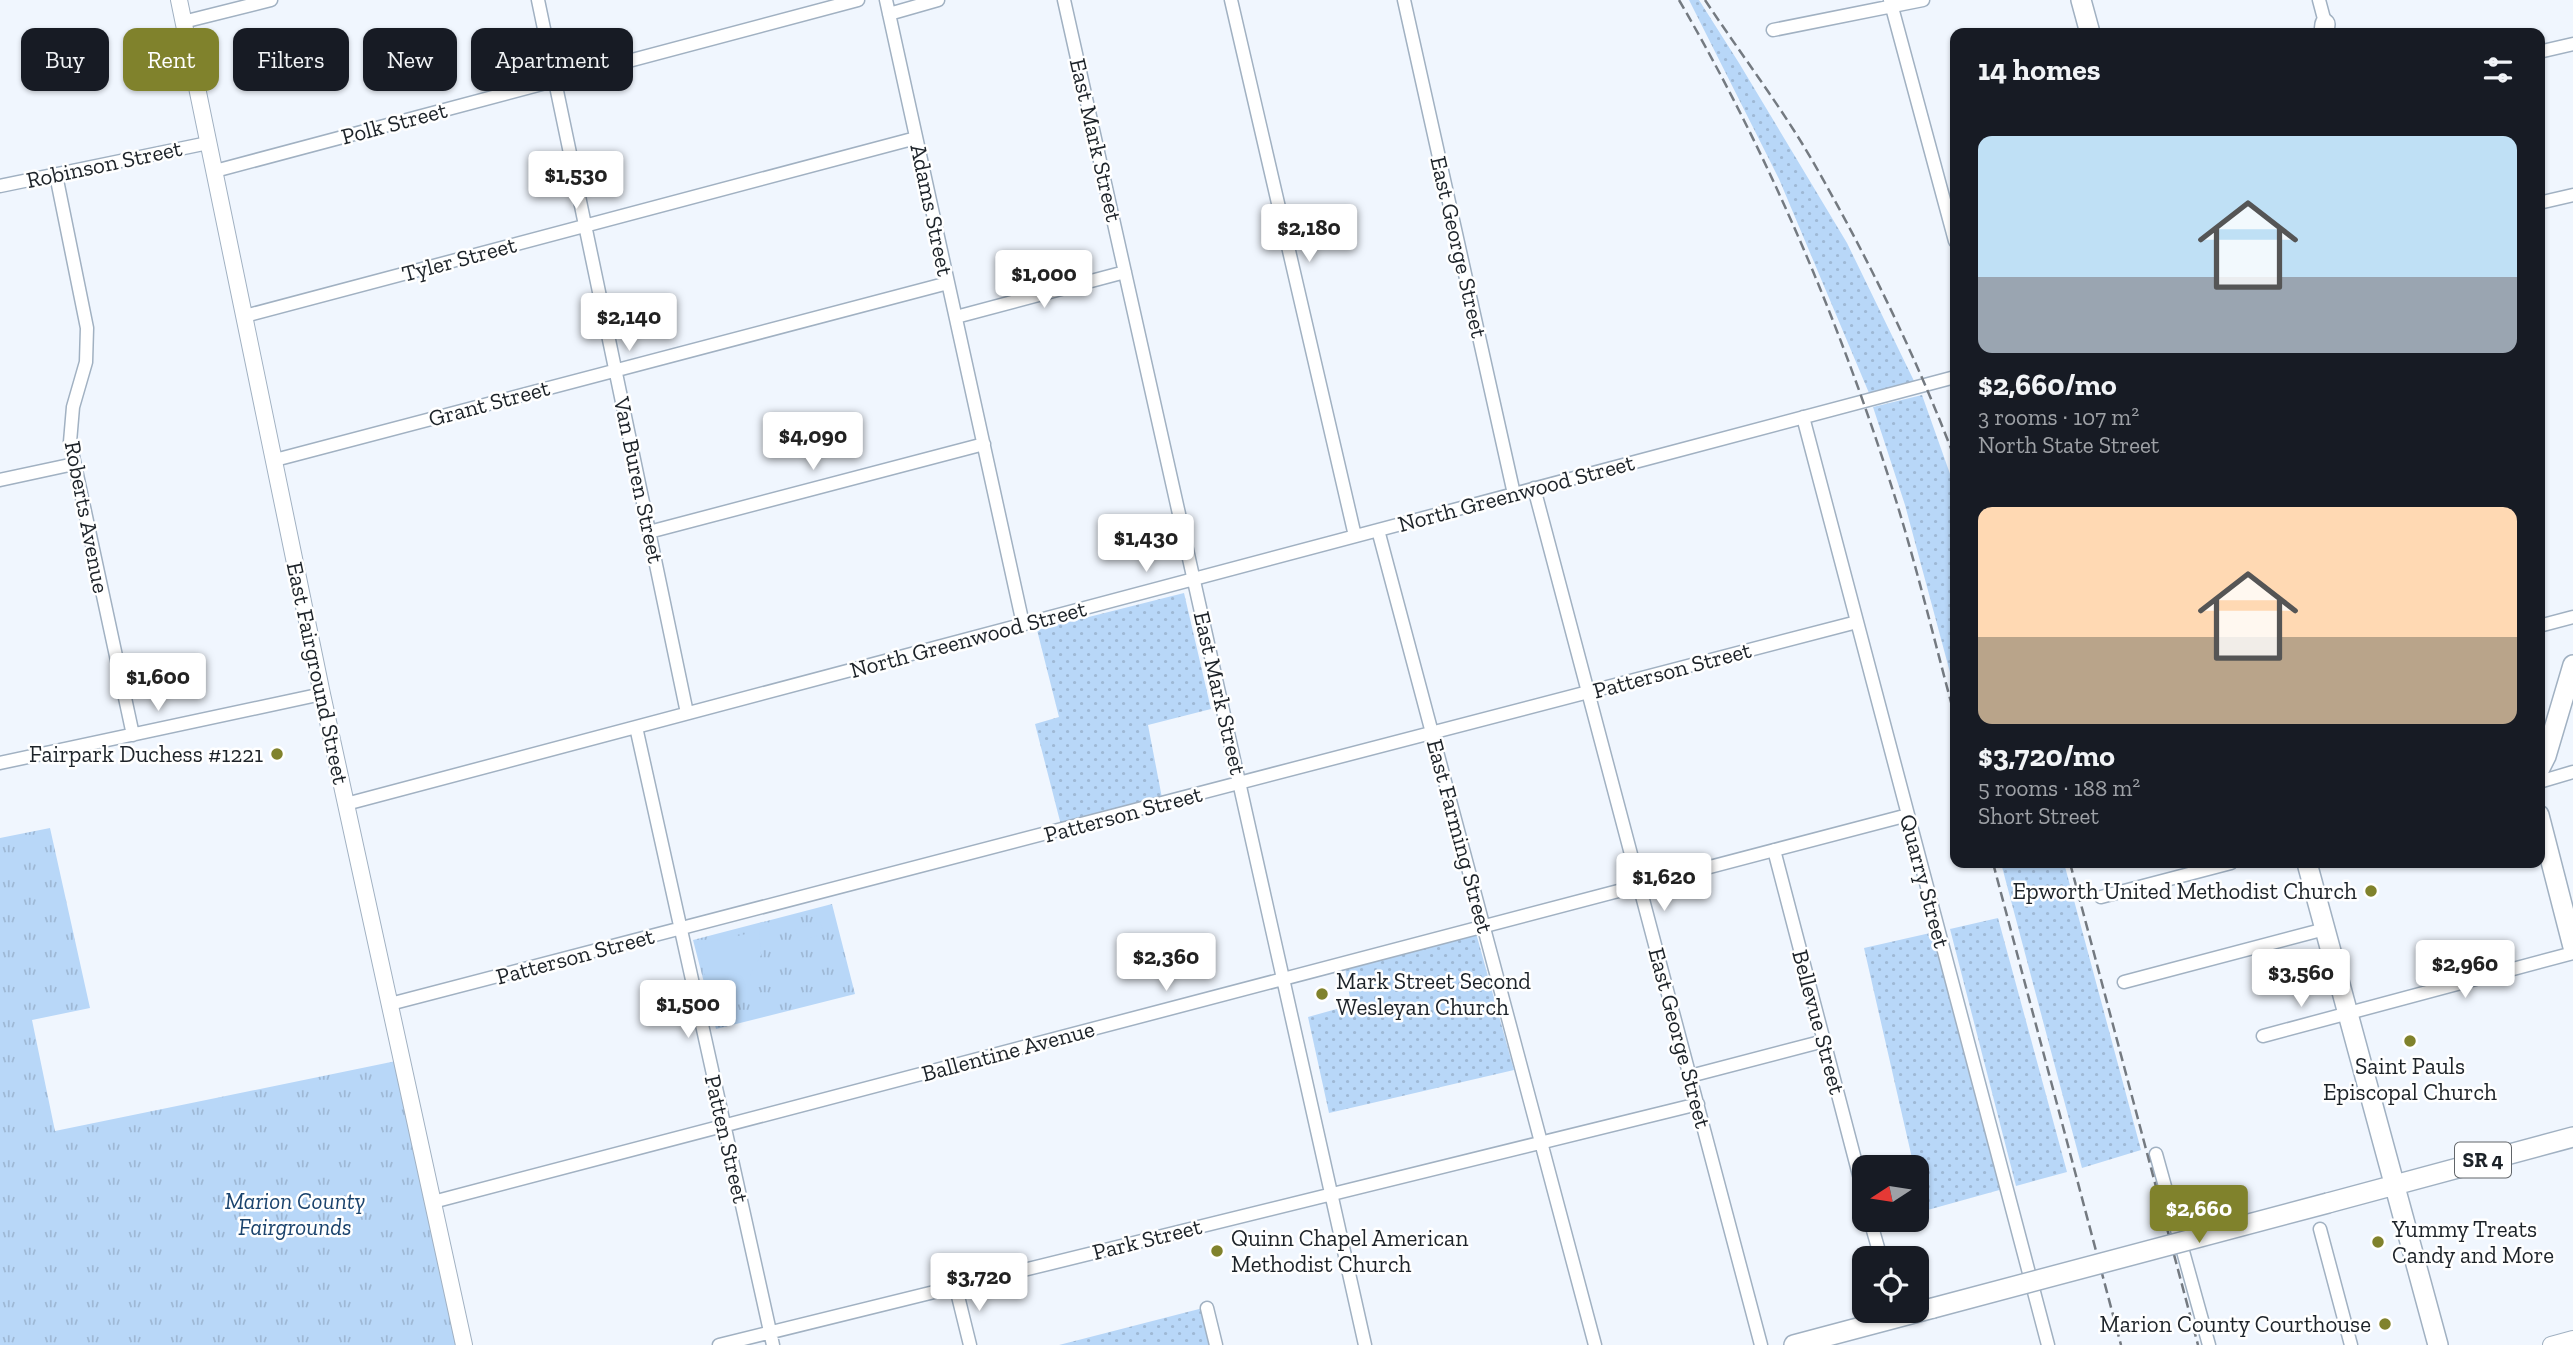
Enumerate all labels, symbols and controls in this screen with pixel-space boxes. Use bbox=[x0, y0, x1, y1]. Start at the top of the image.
chip: Buy bbox=[21, 28, 109, 91]
chip: Rent bbox=[123, 28, 219, 91]
chip: Filters bbox=[233, 28, 349, 91]
chip: New bbox=[363, 28, 457, 91]
chip: Apartment bbox=[471, 28, 633, 91]
icon: filters bbox=[2479, 51, 2517, 89]
text: 14 homes bbox=[1978, 52, 2101, 88]
street label: East Mark Street bbox=[1064, 56, 1129, 225]
street label: Polk Street bbox=[338, 95, 450, 151]
street label: Robinson Street bbox=[24, 134, 185, 194]
street label: Adams Street bbox=[904, 141, 960, 279]
pin: $1,530 bbox=[519, 152, 633, 211]
street label: East George Street bbox=[1424, 153, 1494, 341]
text: $1,530 bbox=[544, 160, 608, 188]
icon: home bbox=[2185, 182, 2311, 308]
pin: $2,180 bbox=[1252, 204, 1366, 264]
text: $2,180 bbox=[1277, 213, 1341, 241]
street label: Tyler Street bbox=[399, 230, 520, 288]
pin: $1,000 bbox=[987, 250, 1101, 310]
text: $1,000 bbox=[1011, 259, 1077, 287]
pin: $2,140 bbox=[572, 294, 686, 353]
text: $2,140 bbox=[597, 302, 661, 330]
text: $2,660/mo bbox=[1978, 367, 2117, 403]
street label: Grant Street bbox=[425, 373, 553, 433]
street label: Van Buren Street bbox=[608, 393, 670, 566]
text: 3 rooms · 107 m² bbox=[1978, 403, 2139, 431]
pin: $4,090 bbox=[756, 412, 870, 472]
text: $4,090 bbox=[779, 421, 847, 449]
text: North State Street bbox=[1978, 431, 2159, 459]
street label: Roberts Avenue bbox=[59, 439, 115, 595]
street label: North Greenwood Street bbox=[1395, 448, 1638, 538]
pin: $1,430 bbox=[1089, 514, 1203, 574]
text: $1,430 bbox=[1114, 523, 1178, 551]
icon: home bbox=[2185, 553, 2311, 679]
street label: East Fairground Street bbox=[281, 559, 355, 787]
street label: North Greenwood Street bbox=[847, 594, 1090, 684]
street label: East Mark Street bbox=[1188, 609, 1253, 778]
street label: Patterson Street bbox=[1590, 635, 1755, 705]
pin: $1,600 bbox=[101, 654, 215, 713]
text: $1,600 bbox=[126, 662, 190, 690]
street label: East Farming Street bbox=[1421, 736, 1499, 937]
text: $3,720/mo bbox=[1978, 738, 2115, 774]
place label: Fairpark Duchess #1221 bbox=[29, 740, 263, 768]
marker: Fairpark Duchess #1221 bbox=[269, 746, 285, 762]
text: 5 rooms · 188 m² bbox=[1978, 774, 2140, 802]
street label: Patterson Street bbox=[1041, 779, 1206, 849]
text: Short Street bbox=[1978, 802, 2099, 830]
street label: Quarry Street bbox=[1894, 811, 1956, 951]
pin: $1,620 bbox=[1607, 853, 1721, 913]
text: $1,620 bbox=[1632, 862, 1696, 890]
place label: Epworth United Methodist Church bbox=[2013, 877, 2357, 905]
marker: Epworth United Methodist Church bbox=[2363, 883, 2379, 899]
street label: Patterson Street bbox=[493, 921, 658, 991]
pin: $2,360 bbox=[1109, 934, 1223, 993]
pin: $2,960 bbox=[2408, 940, 2522, 1000]
text: $2,360 bbox=[1133, 942, 1199, 970]
street label: East George Street bbox=[1642, 945, 1718, 1132]
street label: Bellevue Street bbox=[1786, 947, 1852, 1098]
text: $2,960 bbox=[2432, 949, 2498, 977]
pin: $3,560 bbox=[2244, 950, 2358, 1009]
text: $3,560 bbox=[2268, 958, 2334, 986]
place label: Mark Street Second Wesleyan Church bbox=[1336, 967, 1531, 1021]
pin: $1,500 bbox=[631, 981, 745, 1040]
marker: Mark Street Second Wesleyan Church bbox=[1314, 986, 1330, 1002]
text: $1,500 bbox=[656, 989, 720, 1017]
street label: Ballentine Avenue bbox=[919, 1014, 1097, 1088]
marker: Saint Pauls Episcopal Church bbox=[2402, 1033, 2418, 1049]
place label: Saint Pauls Episcopal Church bbox=[2323, 1052, 2497, 1106]
street label: Patten Street bbox=[699, 1072, 755, 1206]
road number: SR 4 bbox=[2455, 1142, 2511, 1178]
north arrow bbox=[1852, 1155, 1928, 1232]
map controls bbox=[1852, 1155, 1929, 1323]
pin: $2,660 bbox=[2142, 1186, 2256, 1245]
park label: Marion County Fairgrounds bbox=[225, 1187, 366, 1241]
text: $2,660 bbox=[2166, 1194, 2232, 1222]
street label: Park Street bbox=[1090, 1212, 1205, 1266]
place label: Yummy Treats Candy and More bbox=[2391, 1215, 2554, 1269]
place label: Quinn Chapel American Methodist Church bbox=[1231, 1224, 1468, 1278]
marker: Yummy Treats Candy and More bbox=[2370, 1234, 2386, 1250]
marker: Quinn Chapel American Methodist Church bbox=[1209, 1243, 1225, 1259]
button: locate bbox=[1852, 1246, 1929, 1323]
pin: $3,720 bbox=[922, 1254, 1036, 1313]
text: $3,720 bbox=[946, 1262, 1012, 1290]
place label: Marion County Courthouse bbox=[2100, 1310, 2371, 1338]
marker: Marion County Courthouse bbox=[2377, 1316, 2393, 1332]

